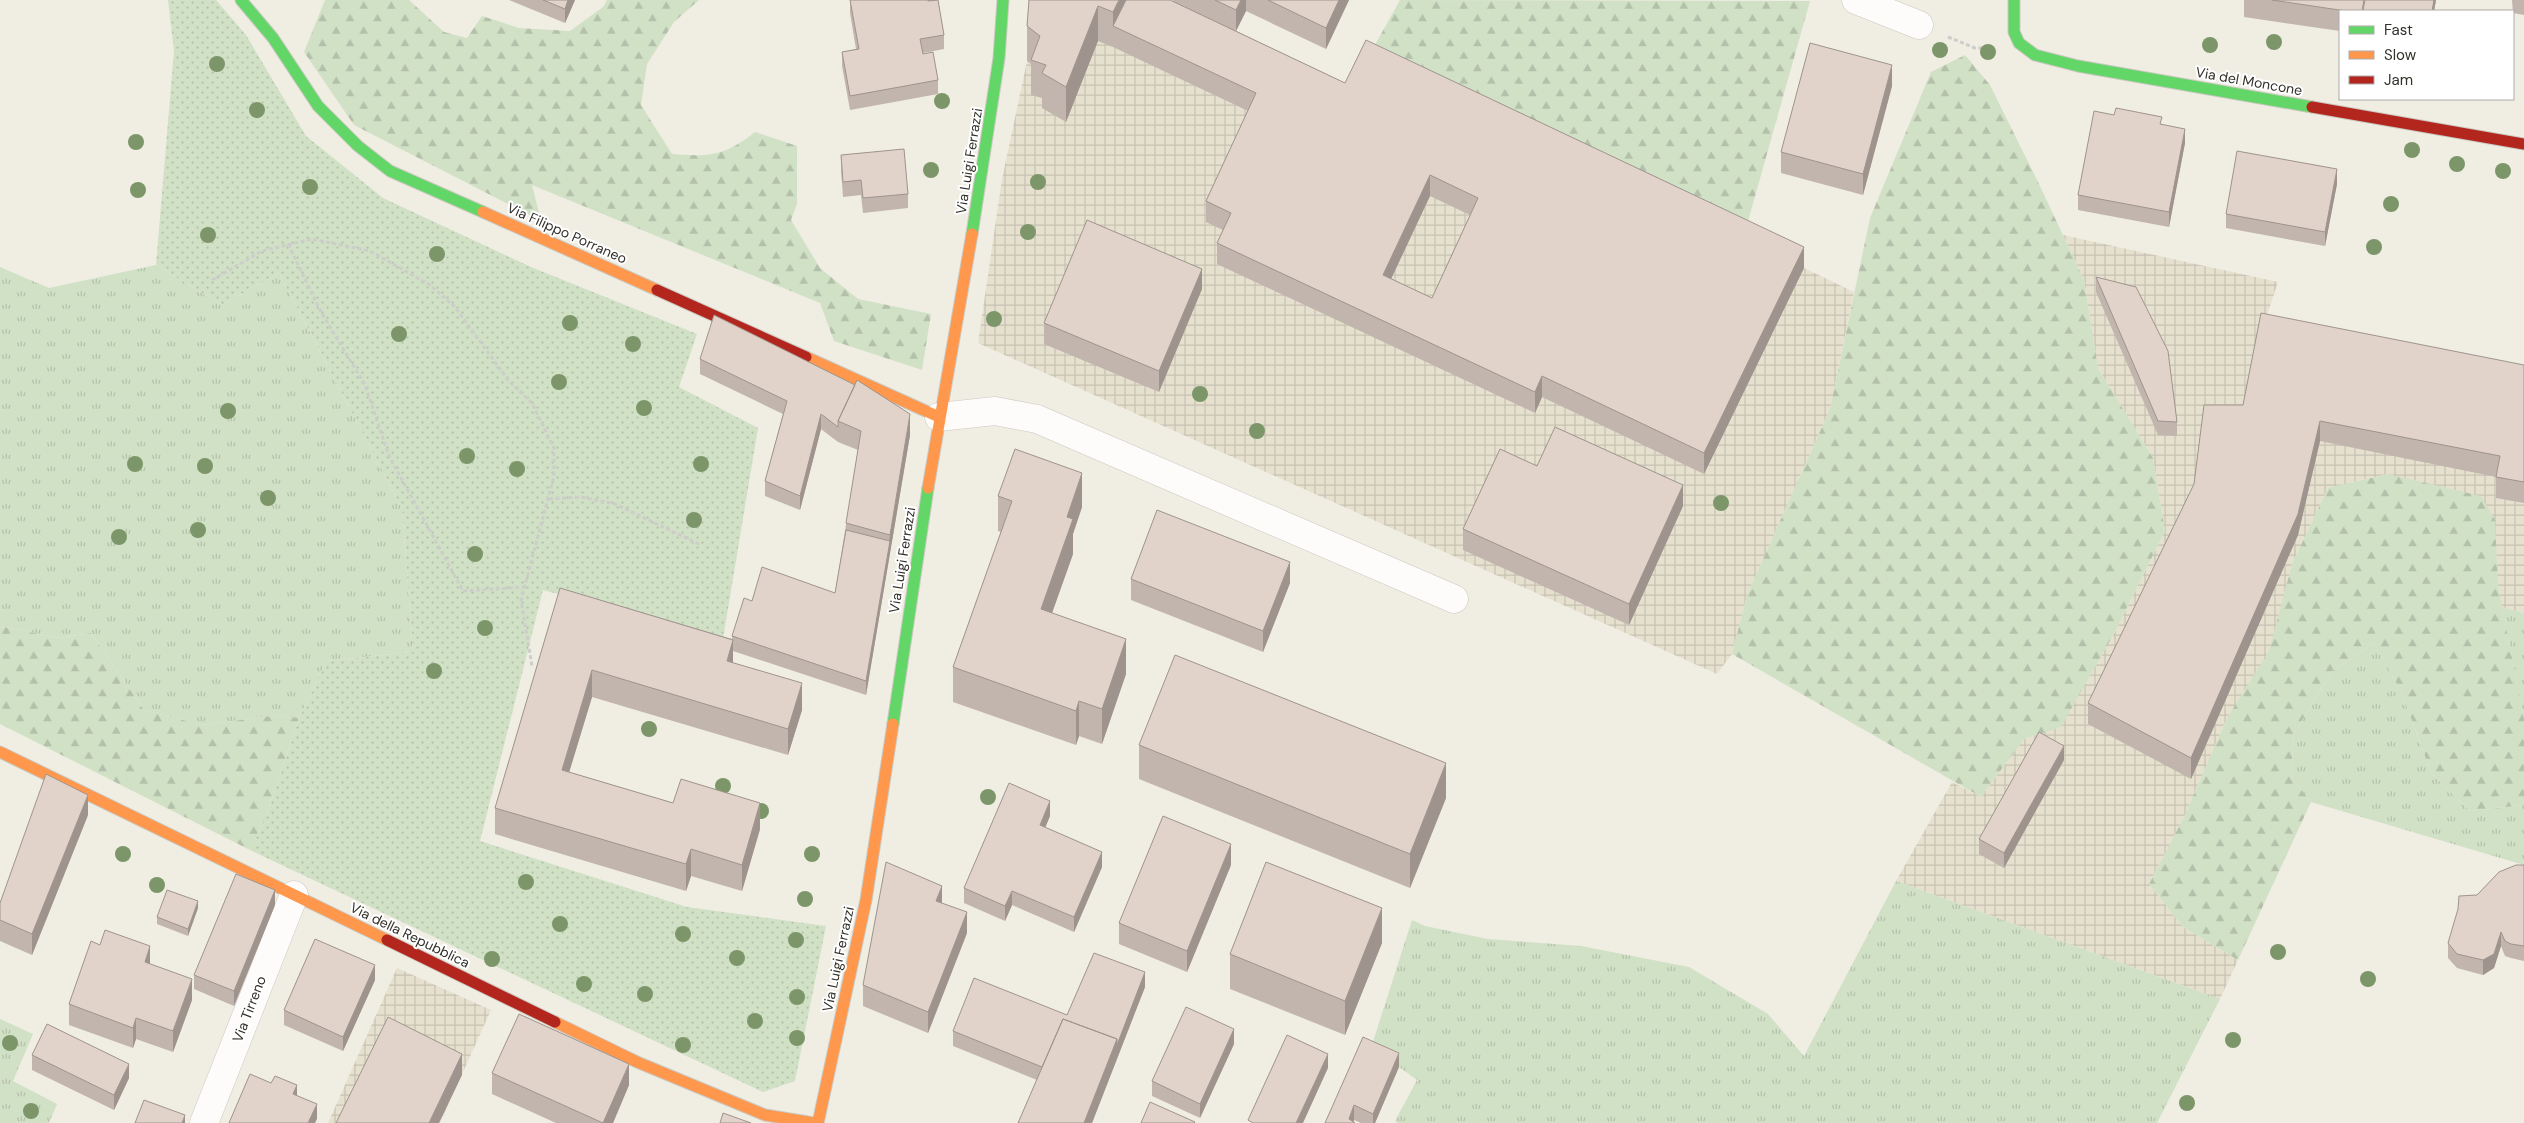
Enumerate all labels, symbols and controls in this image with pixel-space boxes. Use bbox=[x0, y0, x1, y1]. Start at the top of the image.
legend bbox=[2339, 10, 2514, 100]
text: Fast bbox=[2384, 20, 2413, 40]
text: Slow bbox=[2384, 45, 2417, 65]
street label: Via del Moncone bbox=[2194, 63, 2304, 99]
text: Jam bbox=[2384, 70, 2413, 90]
street label: Via Luigi Ferrazzi bbox=[952, 107, 986, 215]
street label: Via Filippo Porraneo bbox=[504, 198, 630, 268]
street label: Via Luigi Ferrazzi bbox=[885, 506, 919, 614]
street label: Via della Repubblica bbox=[347, 898, 473, 972]
street label: Via Luigi Ferrazzi bbox=[818, 905, 858, 1013]
street label: Via Tirreno bbox=[228, 973, 270, 1045]

